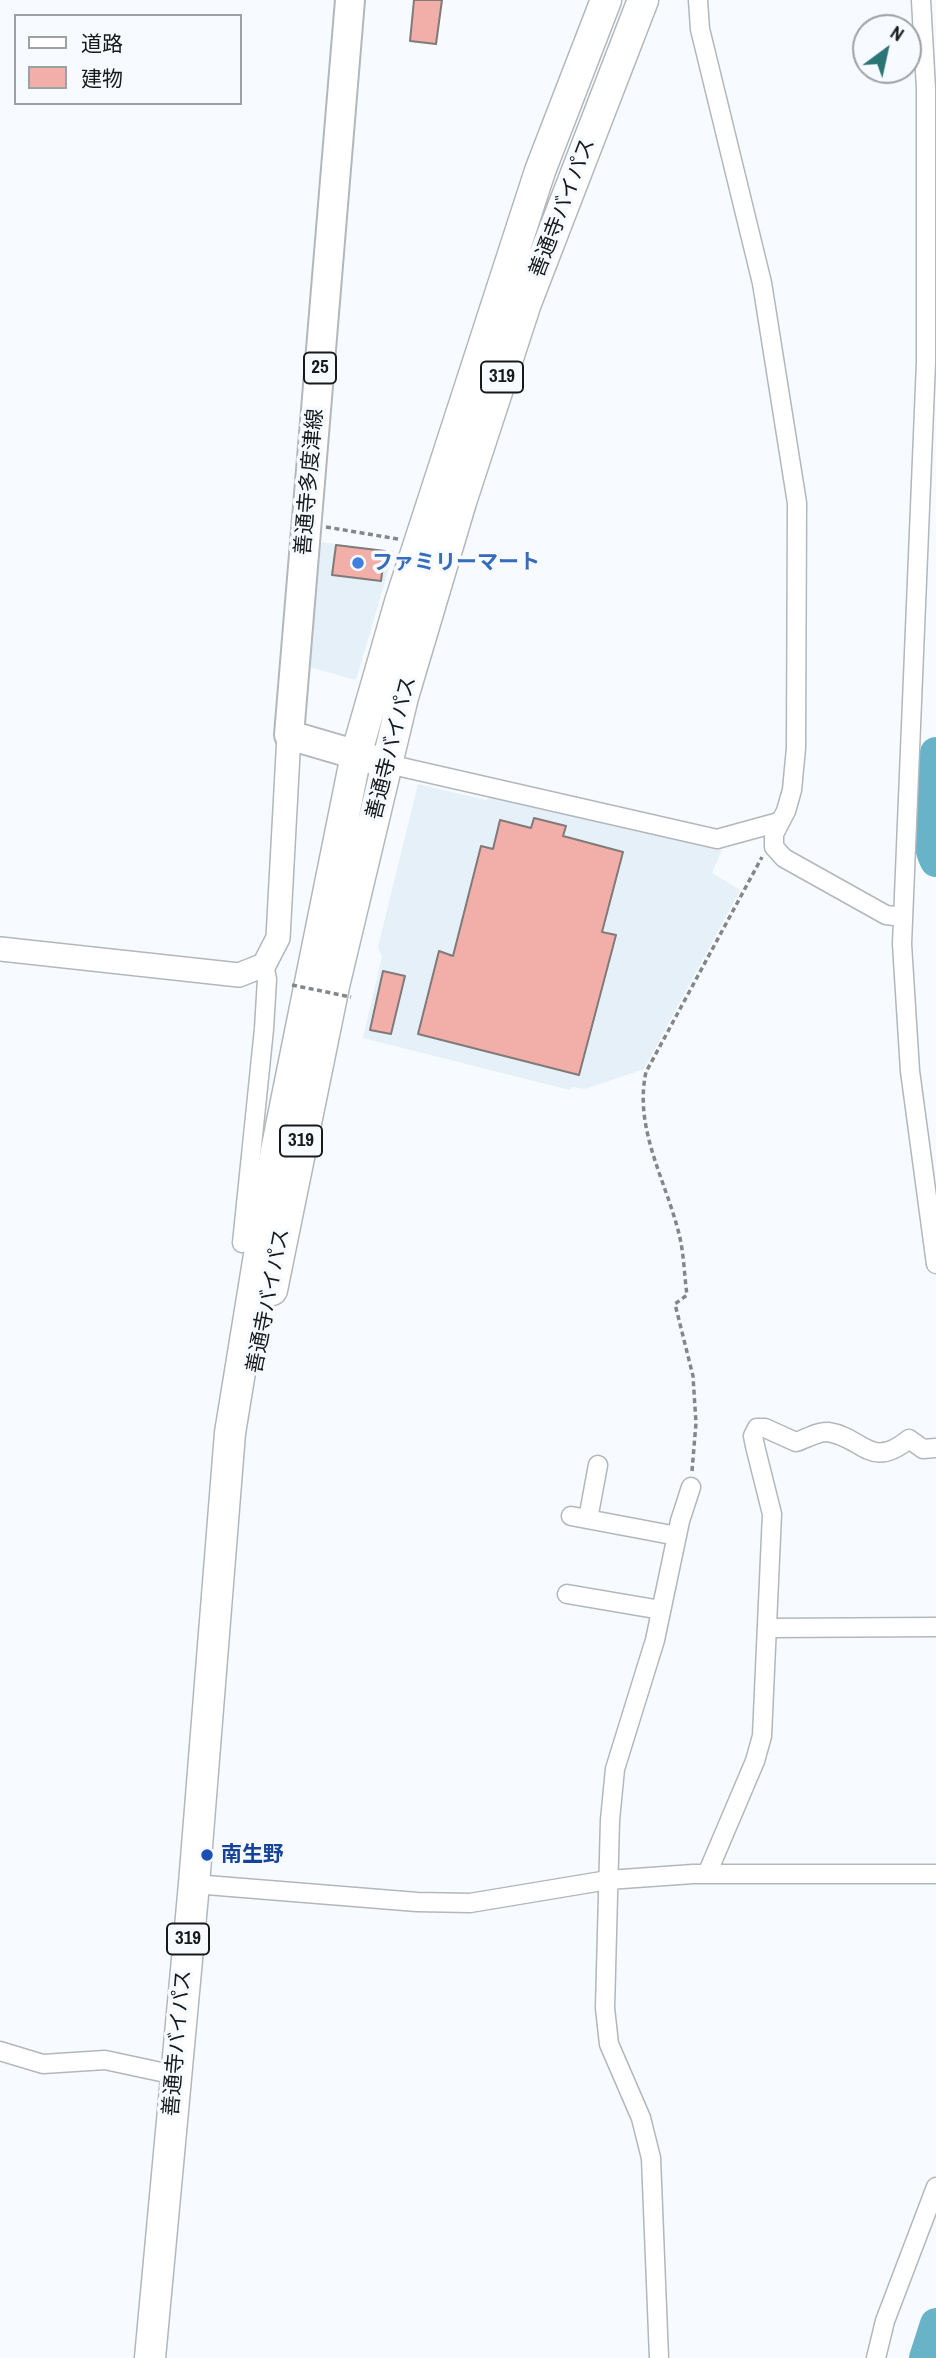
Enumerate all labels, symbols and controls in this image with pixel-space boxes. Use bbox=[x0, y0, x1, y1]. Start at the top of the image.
legend bbox=[14, 14, 242, 105]
north arrow bbox=[852, 14, 922, 84]
text: N bbox=[886, 19, 909, 47]
text: 道路 bbox=[81, 29, 123, 58]
text: 建物 bbox=[81, 64, 123, 93]
street label: 善通寺バイパス bbox=[525, 135, 601, 281]
road number: 25 bbox=[304, 352, 336, 384]
road number: 319 bbox=[481, 362, 523, 392]
street label: 善通寺多度津線 bbox=[291, 408, 329, 556]
place label: ファミリーマート bbox=[372, 550, 540, 576]
marker: ファミリーマート bbox=[350, 555, 366, 571]
street label: 善通寺バイパス bbox=[362, 674, 422, 822]
road number: 319 bbox=[280, 1126, 322, 1156]
street label: 善通寺バイパス bbox=[243, 1226, 295, 1376]
place label: 南生野 bbox=[221, 1842, 284, 1868]
marker: 南生野 bbox=[199, 1847, 215, 1863]
road number: 319 bbox=[167, 1924, 209, 1954]
street label: 善通寺バイパス bbox=[159, 1969, 197, 2117]

